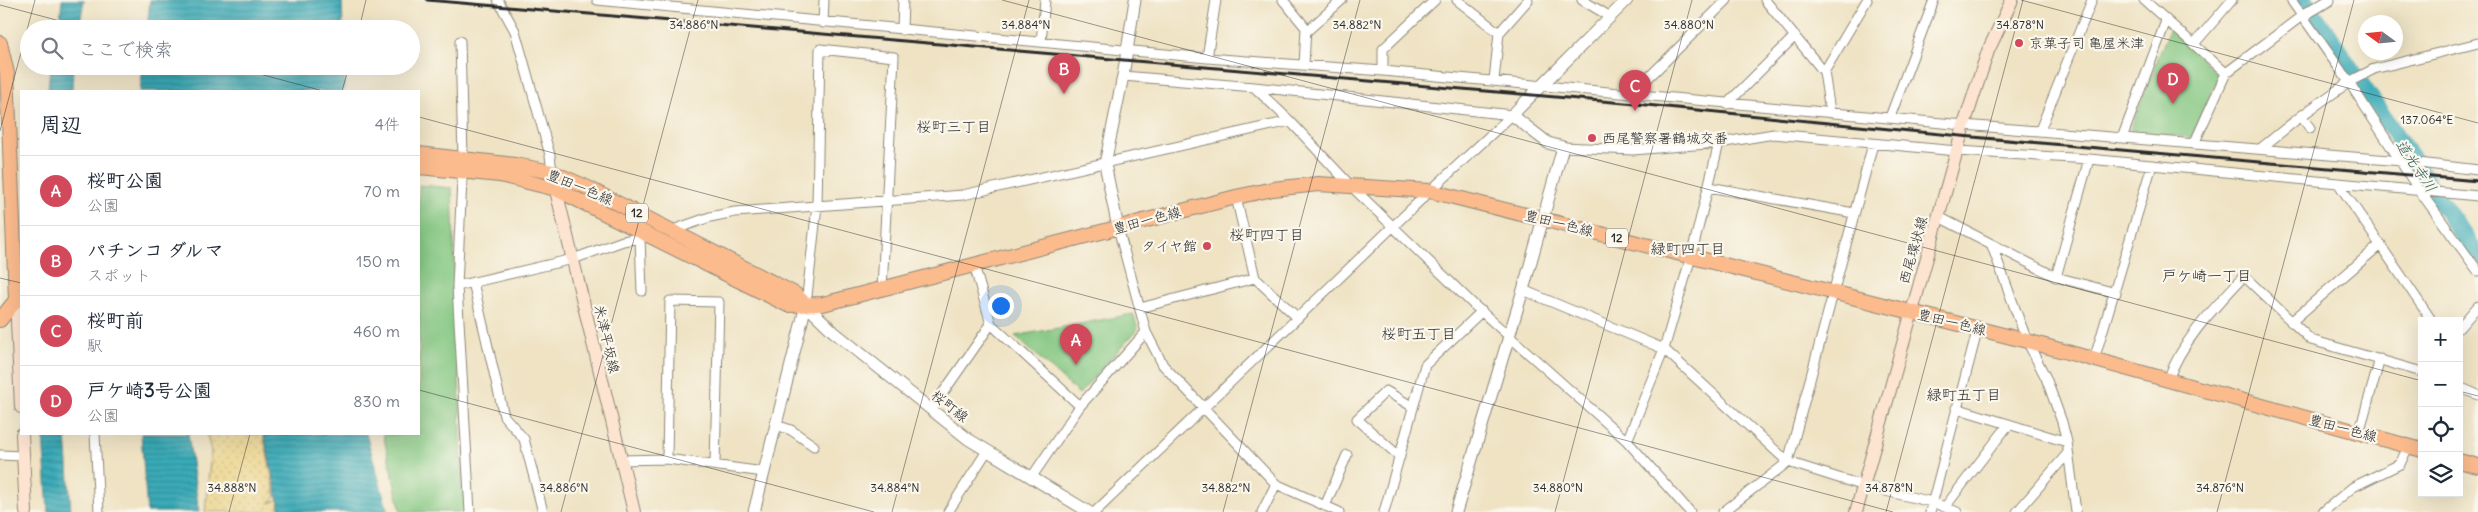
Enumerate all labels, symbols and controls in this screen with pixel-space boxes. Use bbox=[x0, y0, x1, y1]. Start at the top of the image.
north arrow bbox=[2358, 15, 2403, 60]
text: 34.886°N bbox=[669, 17, 719, 32]
text: 34.884°N bbox=[1001, 17, 1051, 32]
text: 34.882°N bbox=[1333, 17, 1381, 32]
text: 34.880°N bbox=[1664, 17, 1714, 32]
text: 34.878°N bbox=[1996, 17, 2044, 32]
search box bbox=[20, 20, 420, 75]
icon: search bbox=[38, 34, 66, 62]
place label: 京菓子司 亀屋米津 bbox=[2029, 34, 2144, 52]
text: ここで検索 bbox=[78, 37, 173, 61]
marker: 京菓子司 亀屋米津 bbox=[2013, 37, 2025, 49]
pin: B bbox=[1048, 53, 1080, 94]
pin: D bbox=[2157, 63, 2189, 104]
pin: C bbox=[1619, 70, 1651, 111]
text: 周辺 bbox=[40, 111, 82, 138]
text: 137.064°E bbox=[2401, 112, 2453, 127]
text: 4件 bbox=[375, 114, 400, 134]
district label: 桜町三丁目 bbox=[916, 117, 992, 136]
place label: 西尾警察署鶴城交番 bbox=[1602, 129, 1728, 147]
marker: 西尾警察署鶴城交番 bbox=[1586, 132, 1598, 144]
water label: 道光寺川 bbox=[2392, 136, 2441, 196]
street label: 豊田一色線 bbox=[544, 165, 616, 209]
text: 桜町公園 bbox=[87, 168, 163, 192]
text: A bbox=[51, 181, 61, 201]
text: 70 m bbox=[364, 181, 400, 201]
text: 公園 bbox=[87, 195, 119, 215]
street label: 豊田一色線 bbox=[1111, 202, 1183, 238]
road number: 12 bbox=[626, 204, 648, 222]
street label: 豊田一色線 bbox=[1523, 206, 1595, 240]
street label: 西尾環状線 bbox=[1895, 214, 1931, 286]
district label: 桜町四丁目 bbox=[1229, 225, 1305, 244]
road number: 12 bbox=[1606, 228, 1628, 248]
place label: タイヤ館 bbox=[1142, 237, 1197, 255]
text: パチンコ ダルマ bbox=[87, 238, 224, 262]
district label: 緑町四丁目 bbox=[1650, 239, 1726, 258]
marker: タイヤ館 bbox=[1201, 240, 1213, 252]
text: B bbox=[51, 251, 61, 271]
text: 150 m bbox=[356, 251, 400, 271]
text: スポット bbox=[87, 265, 151, 285]
district label: 戸ケ崎一丁目 bbox=[2162, 266, 2252, 285]
your location bbox=[988, 293, 1014, 319]
street label: 米津平坂線 bbox=[590, 303, 624, 375]
street label: 豊田一色線 bbox=[1916, 305, 1988, 339]
text: 桜町前 bbox=[87, 308, 144, 332]
map controls bbox=[2418, 317, 2463, 497]
button: + bbox=[2418, 317, 2463, 362]
text: C bbox=[51, 321, 61, 341]
text: 460 m bbox=[353, 321, 400, 341]
pin: A bbox=[1060, 324, 1092, 365]
district label: 桜町五丁目 bbox=[1381, 324, 1457, 343]
text: 駅 bbox=[87, 335, 103, 355]
button: − bbox=[2418, 362, 2463, 407]
text: 戸ケ崎3号公園 bbox=[87, 378, 212, 402]
district label: 緑町五丁目 bbox=[1926, 385, 2002, 404]
street label: 桜町線 bbox=[928, 386, 972, 426]
text: D bbox=[50, 391, 62, 411]
text: 830 m bbox=[353, 391, 400, 411]
text: 公園 bbox=[87, 405, 119, 425]
button: locate bbox=[2418, 407, 2463, 452]
street label: 豊田一色線 bbox=[2307, 410, 2379, 446]
button: layers bbox=[2418, 452, 2463, 497]
text: 34.888°N bbox=[207, 480, 257, 495]
text: 34.886°N bbox=[539, 480, 589, 495]
text: 34.884°N bbox=[870, 480, 920, 495]
text: 34.882°N bbox=[1202, 480, 1250, 495]
text: 34.880°N bbox=[1533, 480, 1583, 495]
text: 34.878°N bbox=[1865, 480, 1913, 495]
text: 34.876°N bbox=[2196, 480, 2244, 495]

